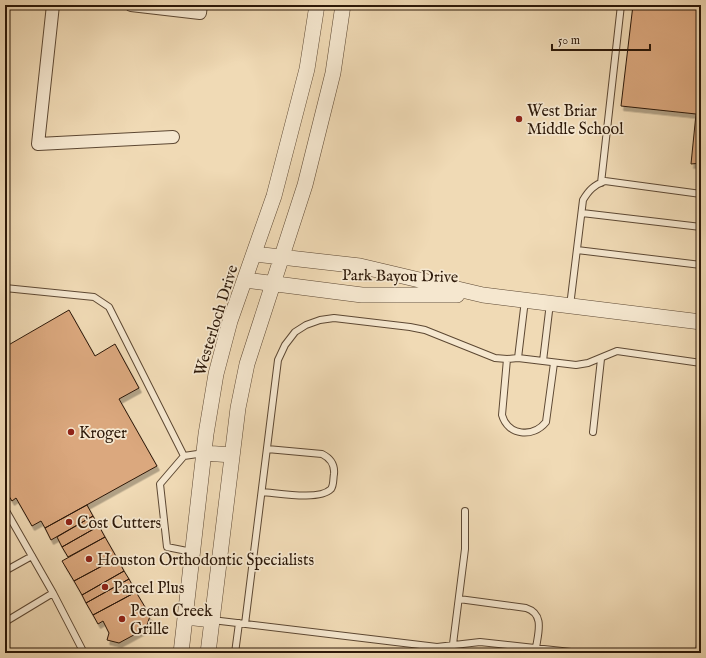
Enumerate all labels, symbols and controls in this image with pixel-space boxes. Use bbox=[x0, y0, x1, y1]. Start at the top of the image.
scale bar bbox=[552, 26, 650, 52]
text: 50 m bbox=[558, 33, 580, 48]
place label: West Briar Middle School bbox=[527, 102, 624, 140]
marker: West Briar Middle School bbox=[514, 114, 524, 124]
street label: Westerloch Drive bbox=[191, 263, 243, 379]
street label: Park Bayou Drive bbox=[342, 266, 458, 288]
place label: Kroger bbox=[79, 424, 127, 444]
marker: Kroger bbox=[66, 427, 76, 437]
place label: Cost Cutters bbox=[77, 514, 162, 534]
marker: Cost Cutters bbox=[64, 517, 74, 527]
place label: Houston Orthodontic Specialists bbox=[97, 551, 314, 571]
marker: Houston Orthodontic Specialists bbox=[84, 554, 94, 564]
place label: Parcel Plus bbox=[113, 579, 185, 599]
marker: Parcel Plus bbox=[100, 582, 110, 592]
place label: Pecan Creek Grille bbox=[130, 602, 213, 640]
marker: Pecan Creek Grille bbox=[117, 614, 127, 624]

